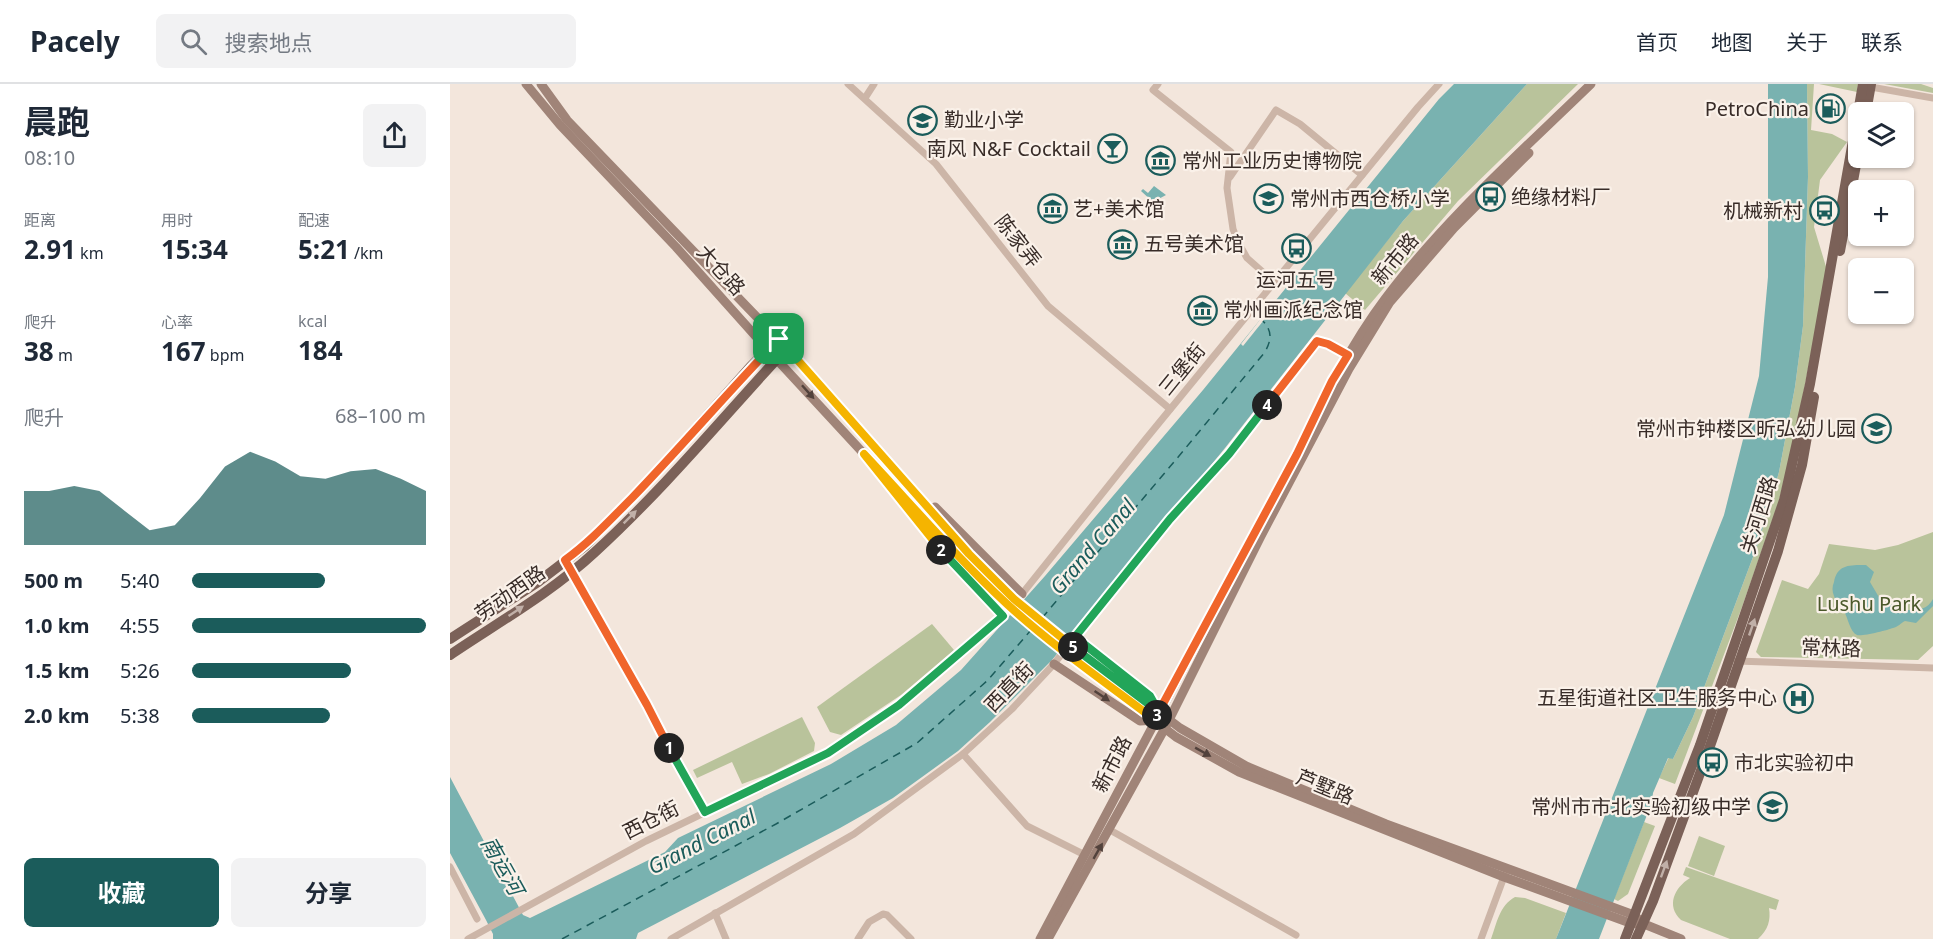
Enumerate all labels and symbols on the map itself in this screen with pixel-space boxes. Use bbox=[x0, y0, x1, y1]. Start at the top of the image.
fuel station icon: PetroChina bbox=[1814, 93, 1846, 125]
place label: PetroChina bbox=[1705, 95, 1809, 122]
school or university icon: 勤业小学 bbox=[907, 104, 939, 136]
place label: 勤业小学 bbox=[944, 106, 1024, 133]
bar icon: 南风 N&F Cocktail bbox=[1096, 133, 1128, 165]
place label: 南风 N&F Cocktail bbox=[927, 135, 1091, 162]
museum icon: 常州工业历史博物院 bbox=[1145, 145, 1177, 177]
place label: 常州工业历史博物院 bbox=[1182, 147, 1362, 174]
bus stop icon: 绝缘材料厂 bbox=[1474, 181, 1506, 213]
school or university icon: 常州市西仓桥小学 bbox=[1253, 183, 1285, 215]
place label: 绝缘材料厂 bbox=[1511, 183, 1611, 210]
place label: 常州市西仓桥小学 bbox=[1290, 185, 1450, 212]
museum icon: 艺+美术馆 bbox=[1036, 193, 1068, 225]
place label: 艺+美术馆 bbox=[1073, 195, 1164, 222]
bus stop icon: 机械新村 bbox=[1808, 195, 1840, 227]
place label: 机械新村 bbox=[1723, 197, 1803, 224]
street label: 陈家弄 bbox=[989, 209, 1048, 273]
street label: 新市路 bbox=[1365, 227, 1424, 290]
museum icon: 五号美术馆 bbox=[1107, 228, 1139, 260]
place label: 五号美术馆 bbox=[1144, 230, 1244, 257]
bus stop icon: 运河五号 bbox=[1280, 233, 1312, 265]
street label: 大仓路 bbox=[691, 238, 751, 301]
place label: 运河五号 bbox=[1256, 266, 1336, 293]
museum icon: 常州画派纪念馆 bbox=[1186, 294, 1218, 326]
place label: 常州画派纪念馆 bbox=[1223, 296, 1363, 323]
pin bbox=[753, 313, 804, 364]
street label: 三堡街 bbox=[1152, 337, 1211, 400]
one-way arrow bbox=[801, 385, 815, 400]
pin: 4 bbox=[1252, 390, 1282, 420]
school or university icon: 常州市钟楼区昕弘幼儿园 bbox=[1861, 413, 1893, 445]
place label: 常州市钟楼区昕弘幼儿园 bbox=[1636, 415, 1856, 442]
street label: 关河西路 bbox=[1734, 473, 1783, 557]
water label: Grand Canal bbox=[1043, 492, 1142, 600]
one-way arrow bbox=[622, 511, 636, 525]
pin: 2 bbox=[926, 535, 956, 565]
street label: 劳动西路 bbox=[469, 559, 550, 627]
park label: Lushu Park bbox=[1817, 590, 1922, 617]
one-way arrow bbox=[508, 606, 524, 617]
one-way arrow bbox=[1747, 617, 1757, 635]
pin: 5 bbox=[1058, 632, 1088, 662]
street label: 常林路 bbox=[1801, 633, 1861, 662]
street label: 西直街 bbox=[978, 656, 1039, 718]
hospital icon: 五星街道社区卫生服务中心 bbox=[1782, 682, 1814, 714]
place label: 五星街道社区卫生服务中心 bbox=[1537, 684, 1777, 711]
one-way arrow bbox=[1094, 690, 1110, 702]
pin: 3 bbox=[1142, 700, 1172, 730]
street label: 新市路 bbox=[1086, 731, 1137, 797]
pin: 1 bbox=[654, 733, 684, 763]
one-way arrow bbox=[1195, 747, 1212, 757]
bus stop icon: 市北实验初中 bbox=[1697, 747, 1729, 779]
place label: 市北实验初中 bbox=[1734, 749, 1854, 776]
street label: 芦墅路 bbox=[1292, 763, 1358, 810]
school or university icon: 常州市市北实验初级中学 bbox=[1756, 791, 1788, 823]
place label: 常州市市北实验初级中学 bbox=[1531, 793, 1751, 820]
street label: 西仓街 bbox=[618, 794, 684, 845]
water label: Grand Canal bbox=[643, 802, 761, 880]
water label: 南运河 bbox=[475, 831, 532, 903]
one-way arrow bbox=[1092, 843, 1103, 859]
one-way arrow bbox=[1660, 860, 1670, 878]

